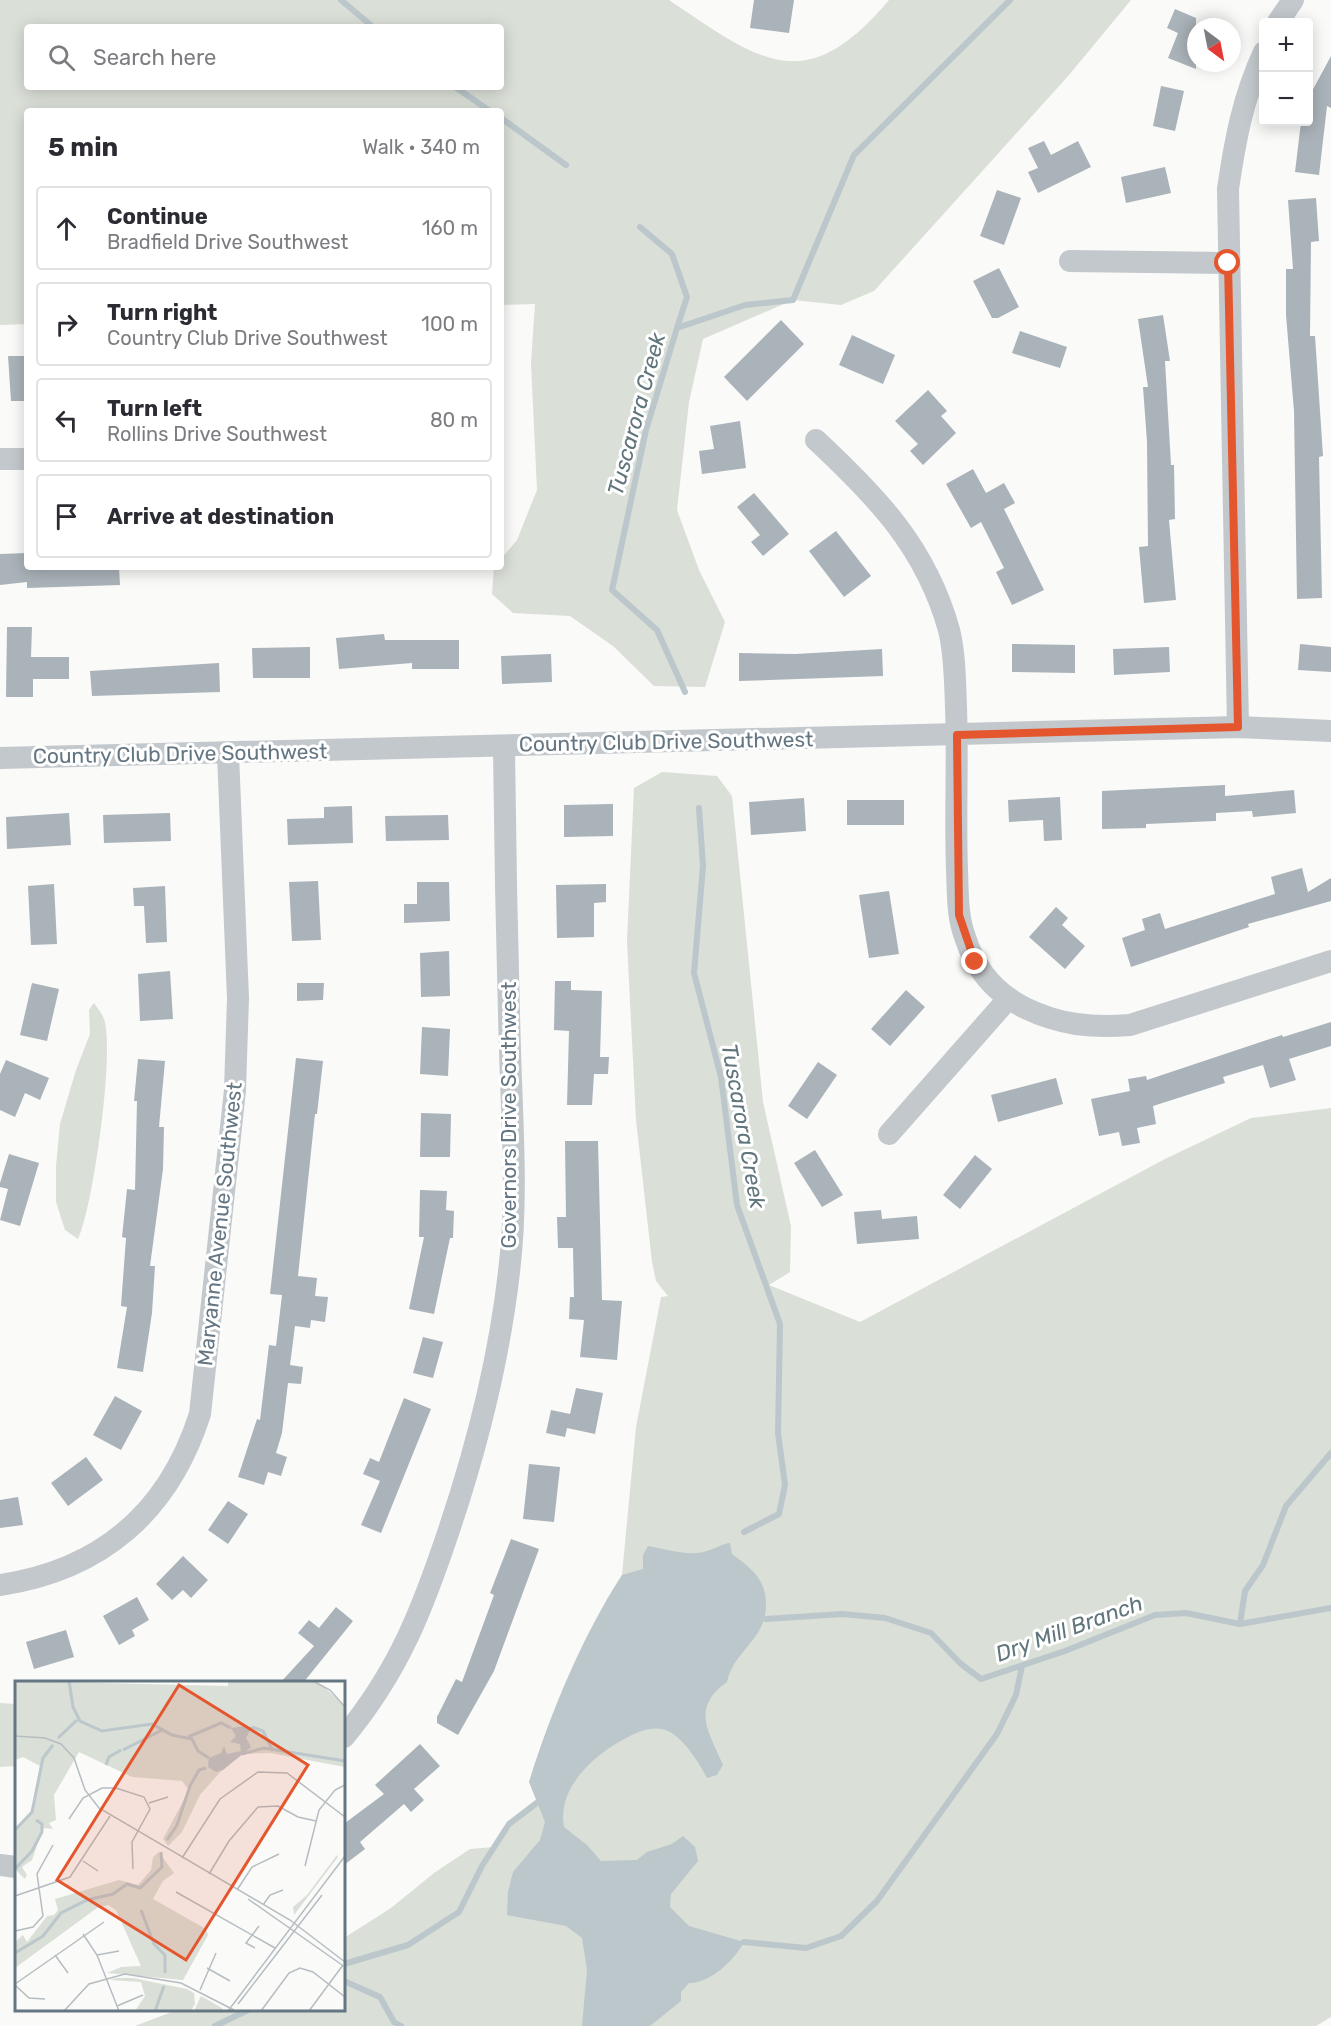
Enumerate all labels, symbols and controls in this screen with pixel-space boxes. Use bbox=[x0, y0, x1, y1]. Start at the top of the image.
north arrow bbox=[1187, 18, 1241, 72]
map controls bbox=[1259, 18, 1313, 126]
button: + bbox=[1259, 18, 1313, 72]
search box bbox=[24, 24, 504, 90]
icon: search bbox=[45, 41, 78, 74]
text: Search here bbox=[93, 44, 216, 71]
button: − bbox=[1259, 72, 1313, 126]
text: 5 min bbox=[48, 132, 118, 163]
text: Walk · 340 m bbox=[362, 135, 480, 159]
text: Continue bbox=[107, 203, 208, 230]
icon: ahead bbox=[50, 212, 83, 245]
text: 160 m bbox=[422, 216, 478, 240]
text: Bradfield Drive Southwest bbox=[107, 230, 348, 254]
route start bbox=[1214, 249, 1240, 275]
text: Turn right bbox=[107, 299, 217, 326]
icon: right bbox=[50, 308, 83, 341]
text: 100 m bbox=[421, 312, 478, 336]
text: Country Club Drive Southwest bbox=[107, 326, 388, 350]
water label: Tuscarora Creek bbox=[602, 329, 671, 498]
text: Turn left bbox=[107, 395, 202, 422]
icon: left bbox=[50, 404, 83, 437]
text: 80 m bbox=[430, 408, 478, 432]
text: Rollins Drive Southwest bbox=[107, 422, 327, 446]
icon: arrive bbox=[50, 500, 83, 533]
text: Arrive at destination bbox=[107, 503, 334, 530]
street label: Country Club Drive Southwest bbox=[519, 726, 813, 757]
street label: Country Club Drive Southwest bbox=[33, 738, 327, 769]
route end bbox=[961, 948, 987, 974]
street label: Governors Drive Southwest bbox=[496, 981, 521, 1249]
water label: Tuscarora Creek bbox=[716, 1041, 771, 1211]
street label: Maryanne Avenue Southwest bbox=[192, 1081, 247, 1367]
water label: Dry Mill Branch bbox=[992, 1589, 1146, 1668]
inset map bbox=[15, 1681, 345, 2011]

